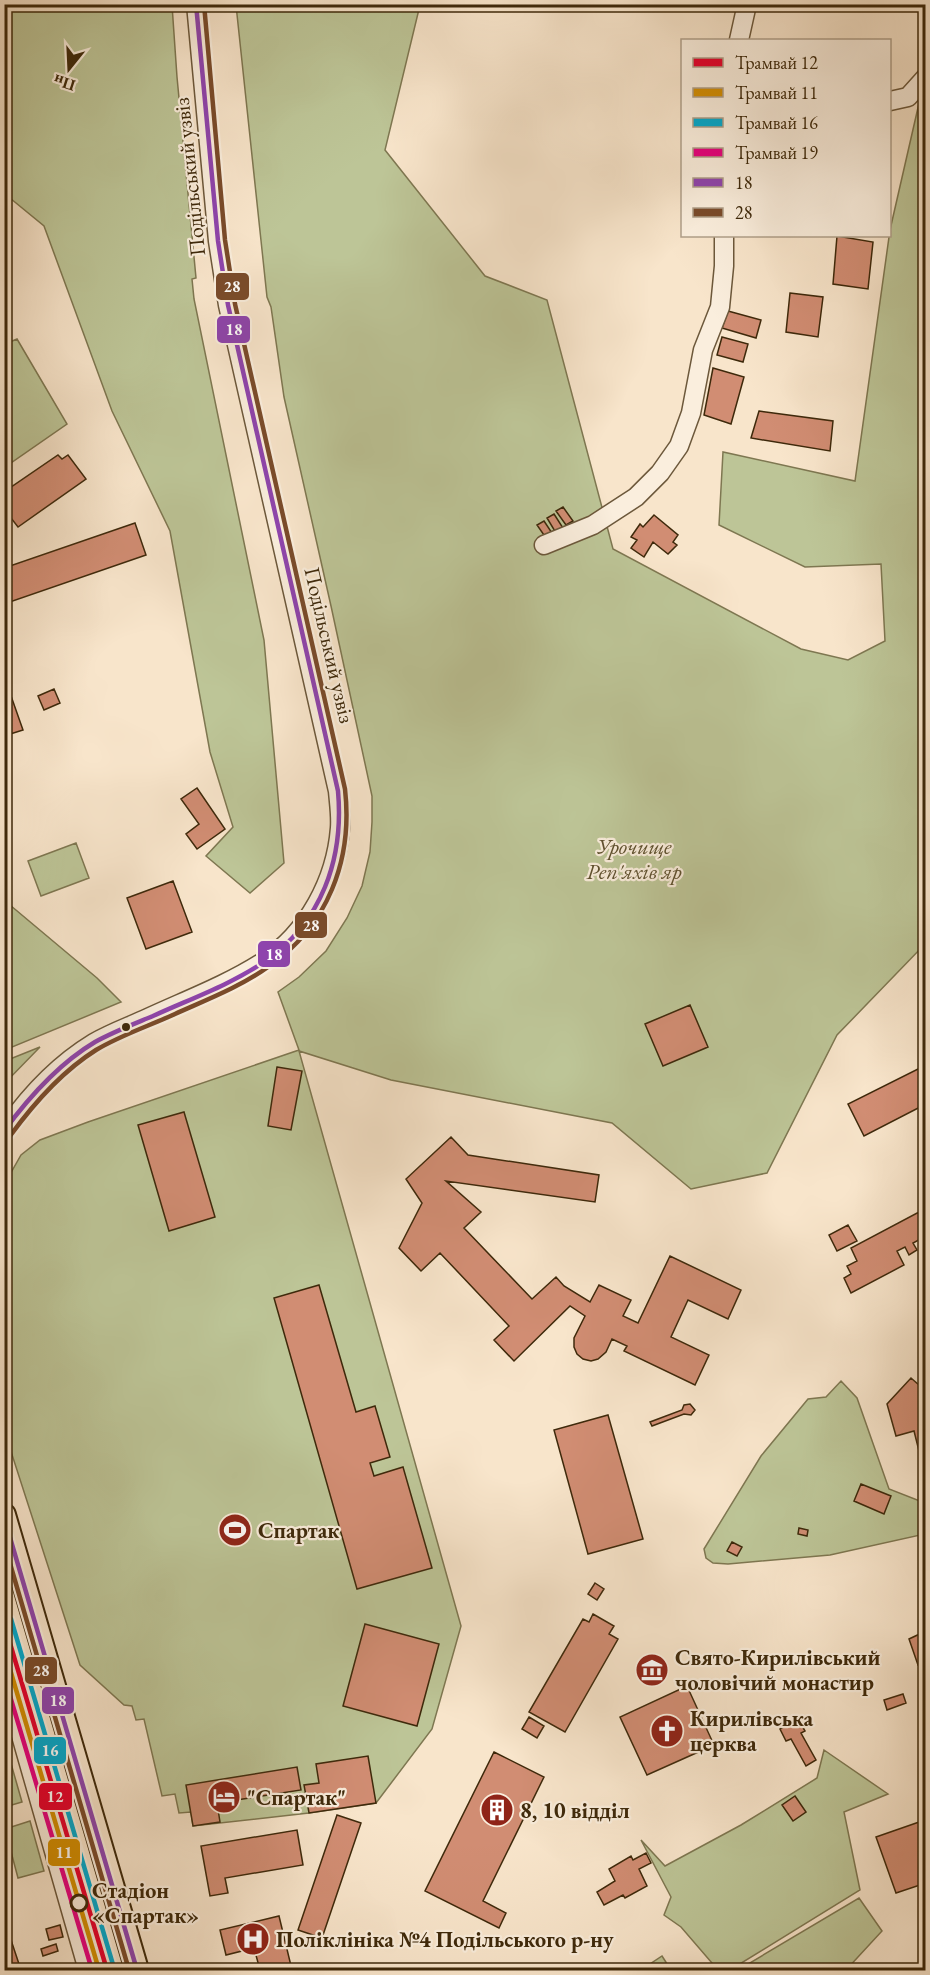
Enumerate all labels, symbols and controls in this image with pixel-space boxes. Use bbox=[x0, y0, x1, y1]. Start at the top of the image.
north arrow bbox=[39, 39, 99, 99]
legend bbox=[681, 39, 891, 237]
text: Трамвай 12 bbox=[735, 51, 818, 74]
text: Пн bbox=[51, 69, 78, 96]
text: Трамвай 11 bbox=[735, 81, 818, 104]
street label: Подільський узвіз bbox=[167, 96, 212, 258]
text: Трамвай 16 bbox=[735, 111, 818, 134]
text: Трамвай 19 bbox=[735, 141, 818, 164]
text: 18 bbox=[735, 171, 752, 194]
text: 28 bbox=[735, 201, 752, 224]
line badge: 28 bbox=[215, 272, 250, 301]
text: 28 bbox=[224, 276, 240, 297]
line badge: 18 bbox=[216, 315, 251, 344]
text: 18 bbox=[226, 319, 242, 340]
street label: Подільський узвіз bbox=[297, 564, 362, 726]
park label: Урочище Реп'яхів яр bbox=[586, 832, 682, 886]
line badge: 28 bbox=[294, 911, 328, 939]
text: 28 bbox=[303, 915, 319, 936]
line badge: 18 bbox=[257, 940, 291, 968]
text: 18 bbox=[266, 944, 282, 965]
unlabelled marker bbox=[120, 1021, 132, 1033]
sports icon: Спартак bbox=[217, 1512, 253, 1548]
place label: Спартак bbox=[258, 1516, 340, 1545]
place label: Свято-Кирилівський чоловічий монастир bbox=[675, 1643, 881, 1697]
museum icon: Свято-Кирилівський чоловічий монастир bbox=[634, 1652, 670, 1688]
line badge: 28 bbox=[24, 1656, 58, 1685]
text: 28 bbox=[33, 1660, 49, 1681]
line badge: 18 bbox=[41, 1686, 75, 1715]
text: 18 bbox=[50, 1690, 66, 1711]
place label: Кирилівська церква bbox=[690, 1704, 814, 1758]
church icon: Кирилівська церква bbox=[649, 1713, 685, 1749]
line badge: 16 bbox=[33, 1736, 67, 1765]
text: 16 bbox=[42, 1740, 59, 1761]
hotel icon: "Спартак" bbox=[206, 1779, 242, 1815]
line badge: 12 bbox=[38, 1782, 73, 1811]
place label: "Спартак" bbox=[247, 1783, 346, 1812]
text: 12 bbox=[47, 1786, 64, 1807]
building icon: 8, 10 відділ bbox=[479, 1792, 515, 1828]
place label: 8, 10 відділ bbox=[520, 1796, 630, 1825]
line badge: 11 bbox=[47, 1838, 81, 1867]
text: 11 bbox=[56, 1842, 72, 1863]
place label: Стадіон «Спартак» bbox=[92, 1876, 199, 1930]
marker: Стадіон «Спартак» bbox=[70, 1894, 88, 1912]
hospital icon: Поліклініка №4 Подільського р-ну bbox=[235, 1921, 271, 1957]
place label: Поліклініка №4 Подільського р-ну bbox=[276, 1925, 614, 1954]

